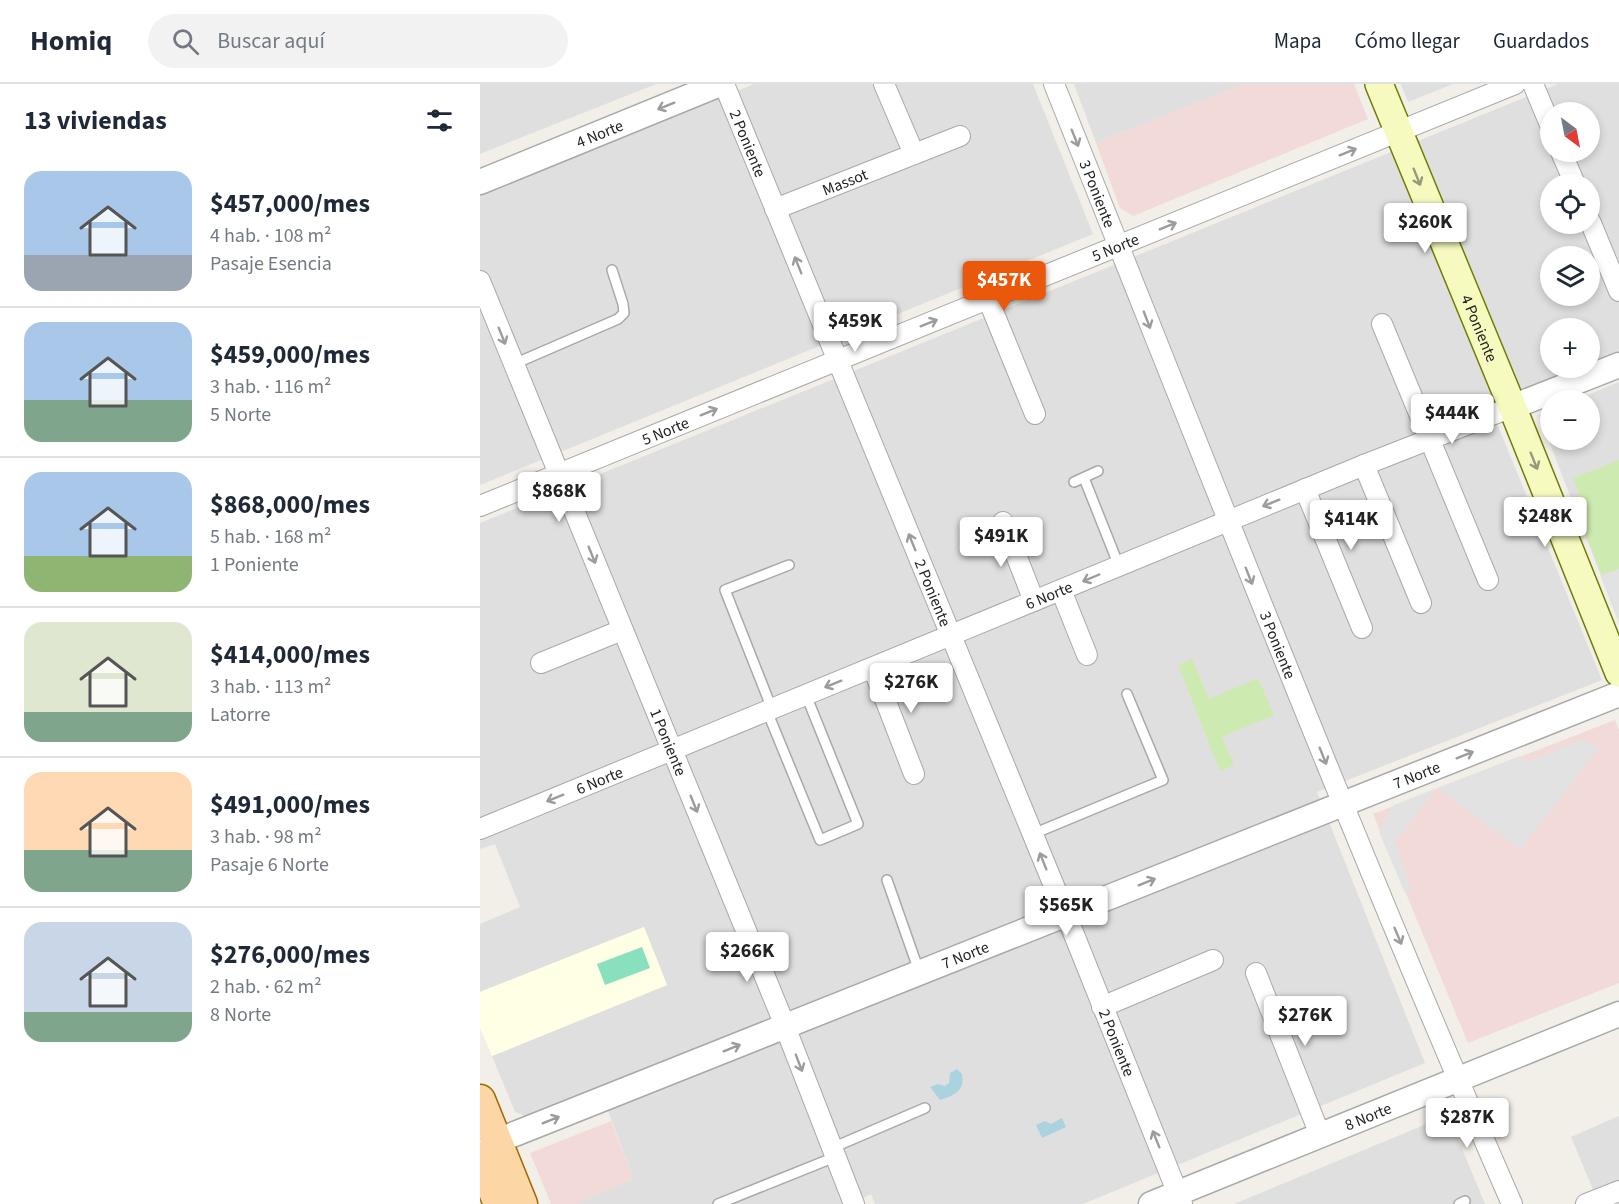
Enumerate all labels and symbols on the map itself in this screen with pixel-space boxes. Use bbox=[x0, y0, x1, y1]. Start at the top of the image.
one-way arrow bbox=[657, 101, 675, 112]
north arrow bbox=[1540, 102, 1600, 162]
street label: 2 Poniente bbox=[724, 107, 771, 181]
street label: 4 Norte bbox=[573, 115, 627, 154]
one-way arrow bbox=[1070, 129, 1081, 147]
one-way arrow bbox=[1338, 146, 1357, 157]
street label: 3 Poniente bbox=[1073, 157, 1120, 231]
street label: Massot bbox=[819, 163, 872, 201]
one-way arrow bbox=[1412, 167, 1423, 185]
pin: $260K bbox=[1383, 203, 1467, 254]
one-way arrow bbox=[1158, 219, 1176, 230]
street label: 5 Norte bbox=[1089, 228, 1142, 267]
one-way arrow bbox=[792, 256, 803, 275]
pin: $457K bbox=[962, 261, 1046, 312]
street label: 4 Poniente bbox=[1455, 291, 1503, 366]
pin: $459K bbox=[813, 302, 897, 353]
one-way arrow bbox=[1142, 310, 1153, 328]
one-way arrow bbox=[919, 317, 937, 328]
one-way arrow bbox=[497, 326, 508, 344]
pin: $444K bbox=[1410, 394, 1494, 445]
one-way arrow bbox=[699, 406, 718, 417]
street label: 5 Norte bbox=[639, 412, 692, 451]
one-way arrow bbox=[1529, 451, 1540, 470]
pin: $868K bbox=[517, 472, 601, 523]
pin: $248K bbox=[1503, 497, 1587, 548]
one-way arrow bbox=[1262, 498, 1281, 509]
pin: $414K bbox=[1309, 500, 1393, 551]
pin: $491K bbox=[959, 517, 1043, 568]
one-way arrow bbox=[906, 534, 917, 552]
one-way arrow bbox=[587, 545, 598, 564]
street label: 2 Poniente bbox=[909, 556, 956, 630]
one-way arrow bbox=[1244, 566, 1255, 584]
one-way arrow bbox=[1082, 573, 1100, 584]
street label: 6 Norte bbox=[1022, 576, 1076, 615]
street label: 3 Poniente bbox=[1254, 608, 1301, 682]
pin: $276K bbox=[869, 663, 953, 714]
one-way arrow bbox=[824, 679, 842, 690]
street label: 1 Poniente bbox=[644, 705, 692, 779]
one-way arrow bbox=[1318, 746, 1329, 765]
one-way arrow bbox=[1455, 749, 1474, 760]
street label: 7 Norte bbox=[1390, 756, 1444, 795]
street label: 6 Norte bbox=[573, 761, 627, 800]
one-way arrow bbox=[547, 793, 565, 804]
one-way arrow bbox=[689, 794, 700, 813]
one-way arrow bbox=[1037, 852, 1048, 870]
one-way arrow bbox=[1138, 876, 1156, 887]
pin: $565K bbox=[1024, 886, 1108, 937]
one-way arrow bbox=[1393, 926, 1404, 945]
pin: $266K bbox=[705, 932, 789, 983]
street label: 7 Norte bbox=[939, 936, 992, 975]
pin: $276K bbox=[1263, 996, 1347, 1047]
street label: 2 Poniente bbox=[1093, 1006, 1140, 1080]
one-way arrow bbox=[723, 1042, 741, 1053]
one-way arrow bbox=[794, 1053, 805, 1071]
street label: 8 Norte bbox=[1341, 1097, 1395, 1136]
pin: $287K bbox=[1425, 1098, 1509, 1149]
one-way arrow bbox=[542, 1114, 560, 1125]
one-way arrow bbox=[1150, 1130, 1161, 1148]

